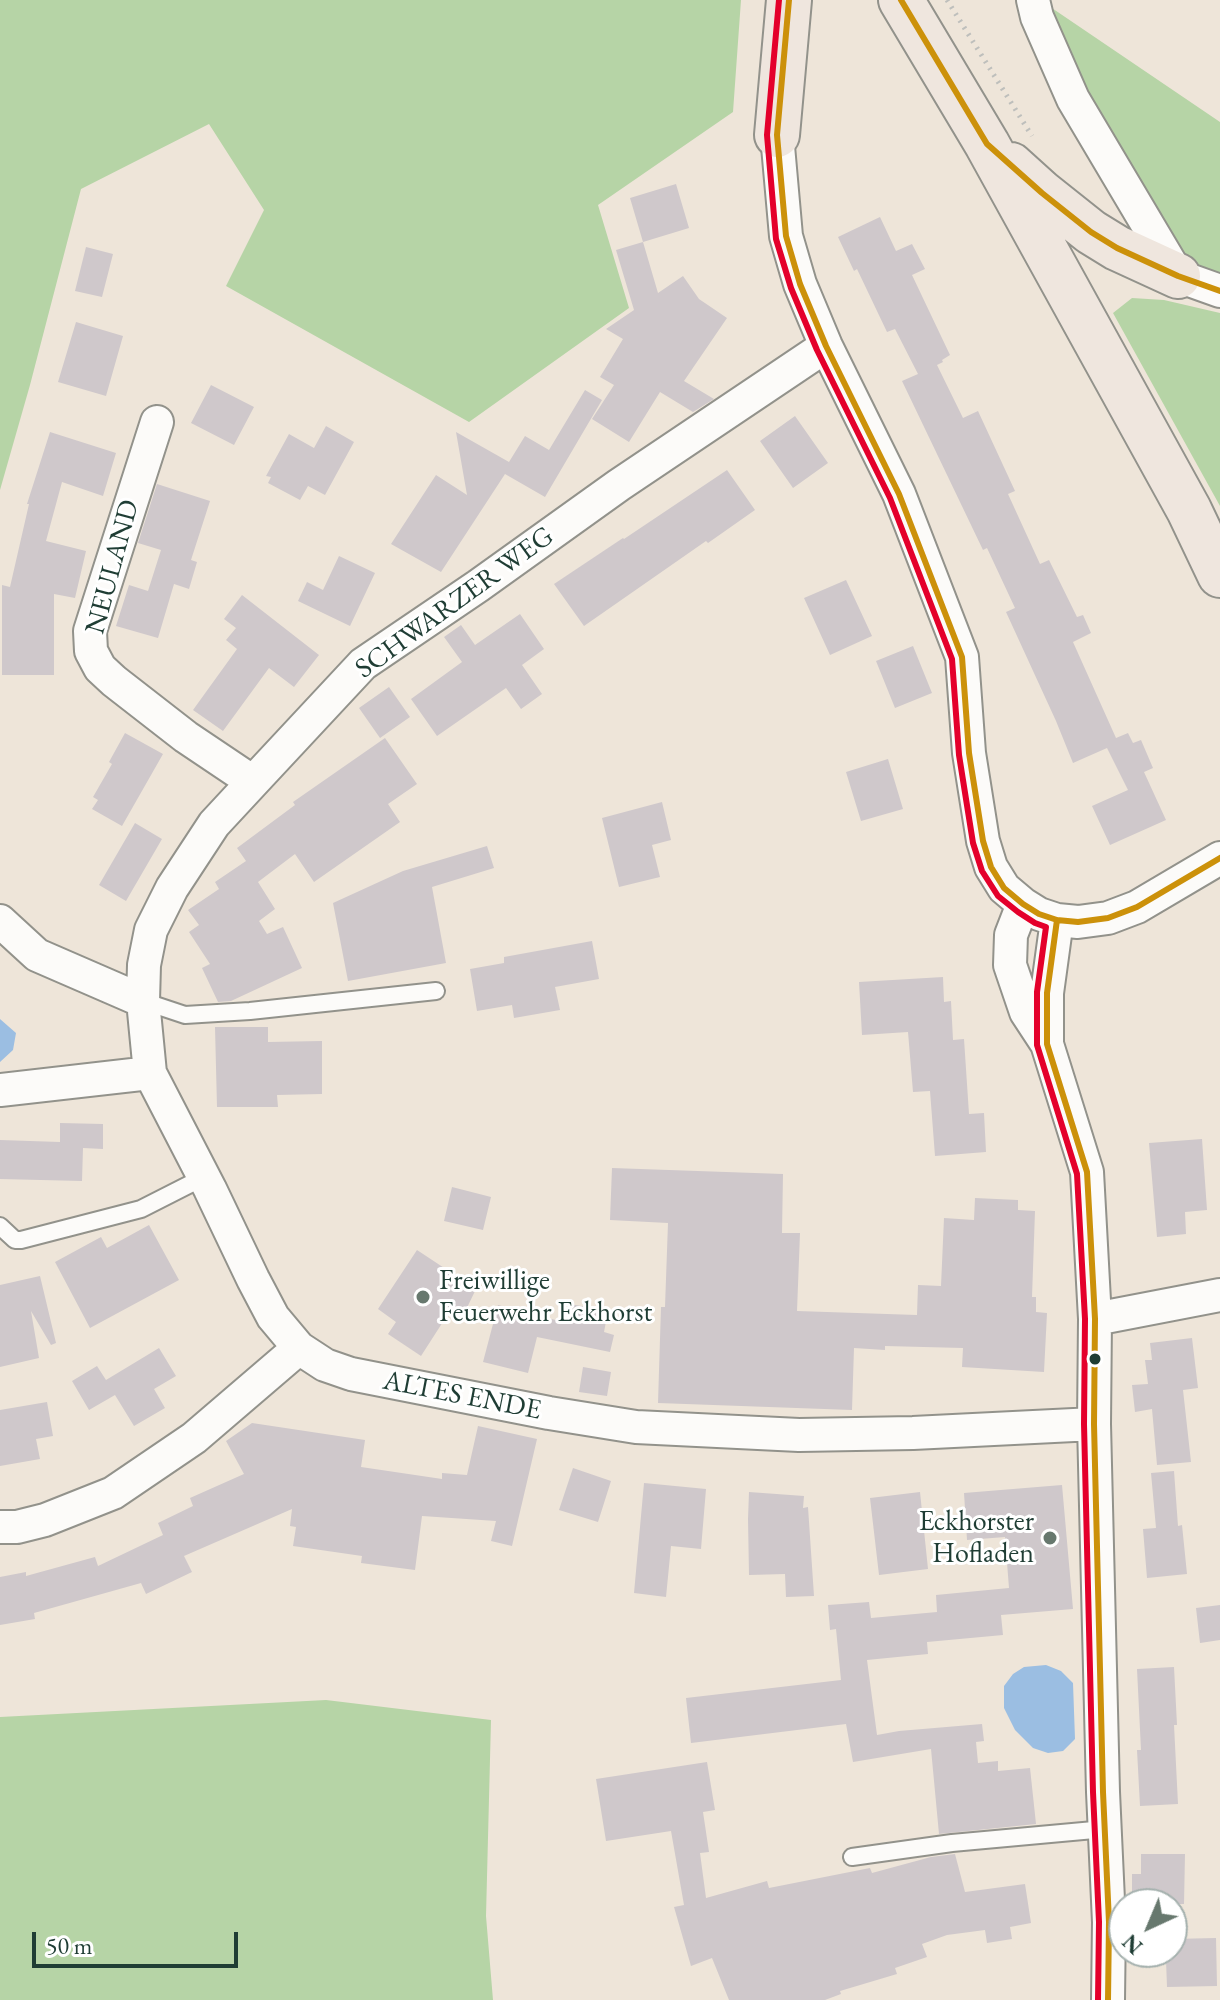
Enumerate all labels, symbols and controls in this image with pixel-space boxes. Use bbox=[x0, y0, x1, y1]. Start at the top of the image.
street label: NEULAND bbox=[79, 496, 147, 638]
street label: SCHWARZER WEG bbox=[349, 520, 561, 686]
place label: Freiwillige Feuerwehr Eckhorst bbox=[439, 1264, 652, 1330]
marker: Freiwillige Feuerwehr Eckhorst bbox=[414, 1288, 432, 1306]
unlabelled marker bbox=[1087, 1351, 1103, 1367]
street label: ALTES ENDE bbox=[380, 1364, 544, 1428]
place label: Eckhorster Hofladen bbox=[919, 1505, 1034, 1571]
marker: Eckhorster Hofladen bbox=[1041, 1529, 1059, 1547]
north arrow bbox=[1108, 1888, 1188, 1968]
scale bar bbox=[36, 1916, 242, 1966]
text: N bbox=[1116, 1928, 1149, 1961]
text: 50 m bbox=[46, 1930, 93, 1961]

